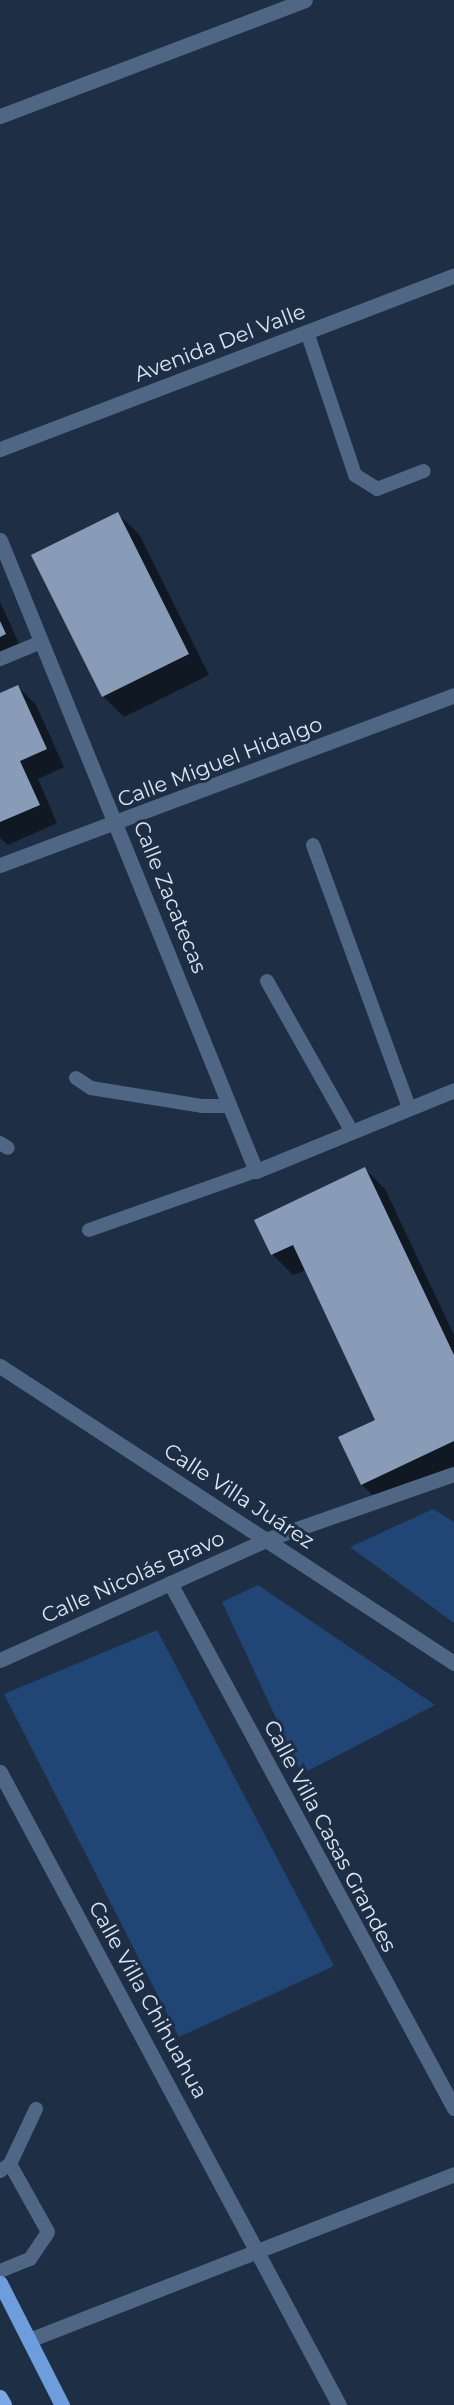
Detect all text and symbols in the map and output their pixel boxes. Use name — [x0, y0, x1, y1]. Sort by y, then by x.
street label: Avenida Del Valle — [131, 299, 309, 387]
street label: Calle Miguel Hidalgo — [114, 711, 326, 813]
street label: Calle Zacatecas — [128, 817, 212, 977]
street label: Calle Villa Juárez — [159, 1438, 319, 1554]
street label: Calle Nicolás Bravo — [38, 1525, 228, 1629]
street label: Calle Villa Casas Grandes — [258, 1716, 402, 1956]
street label: Calle Villa Chihuahua — [83, 1897, 213, 2103]

